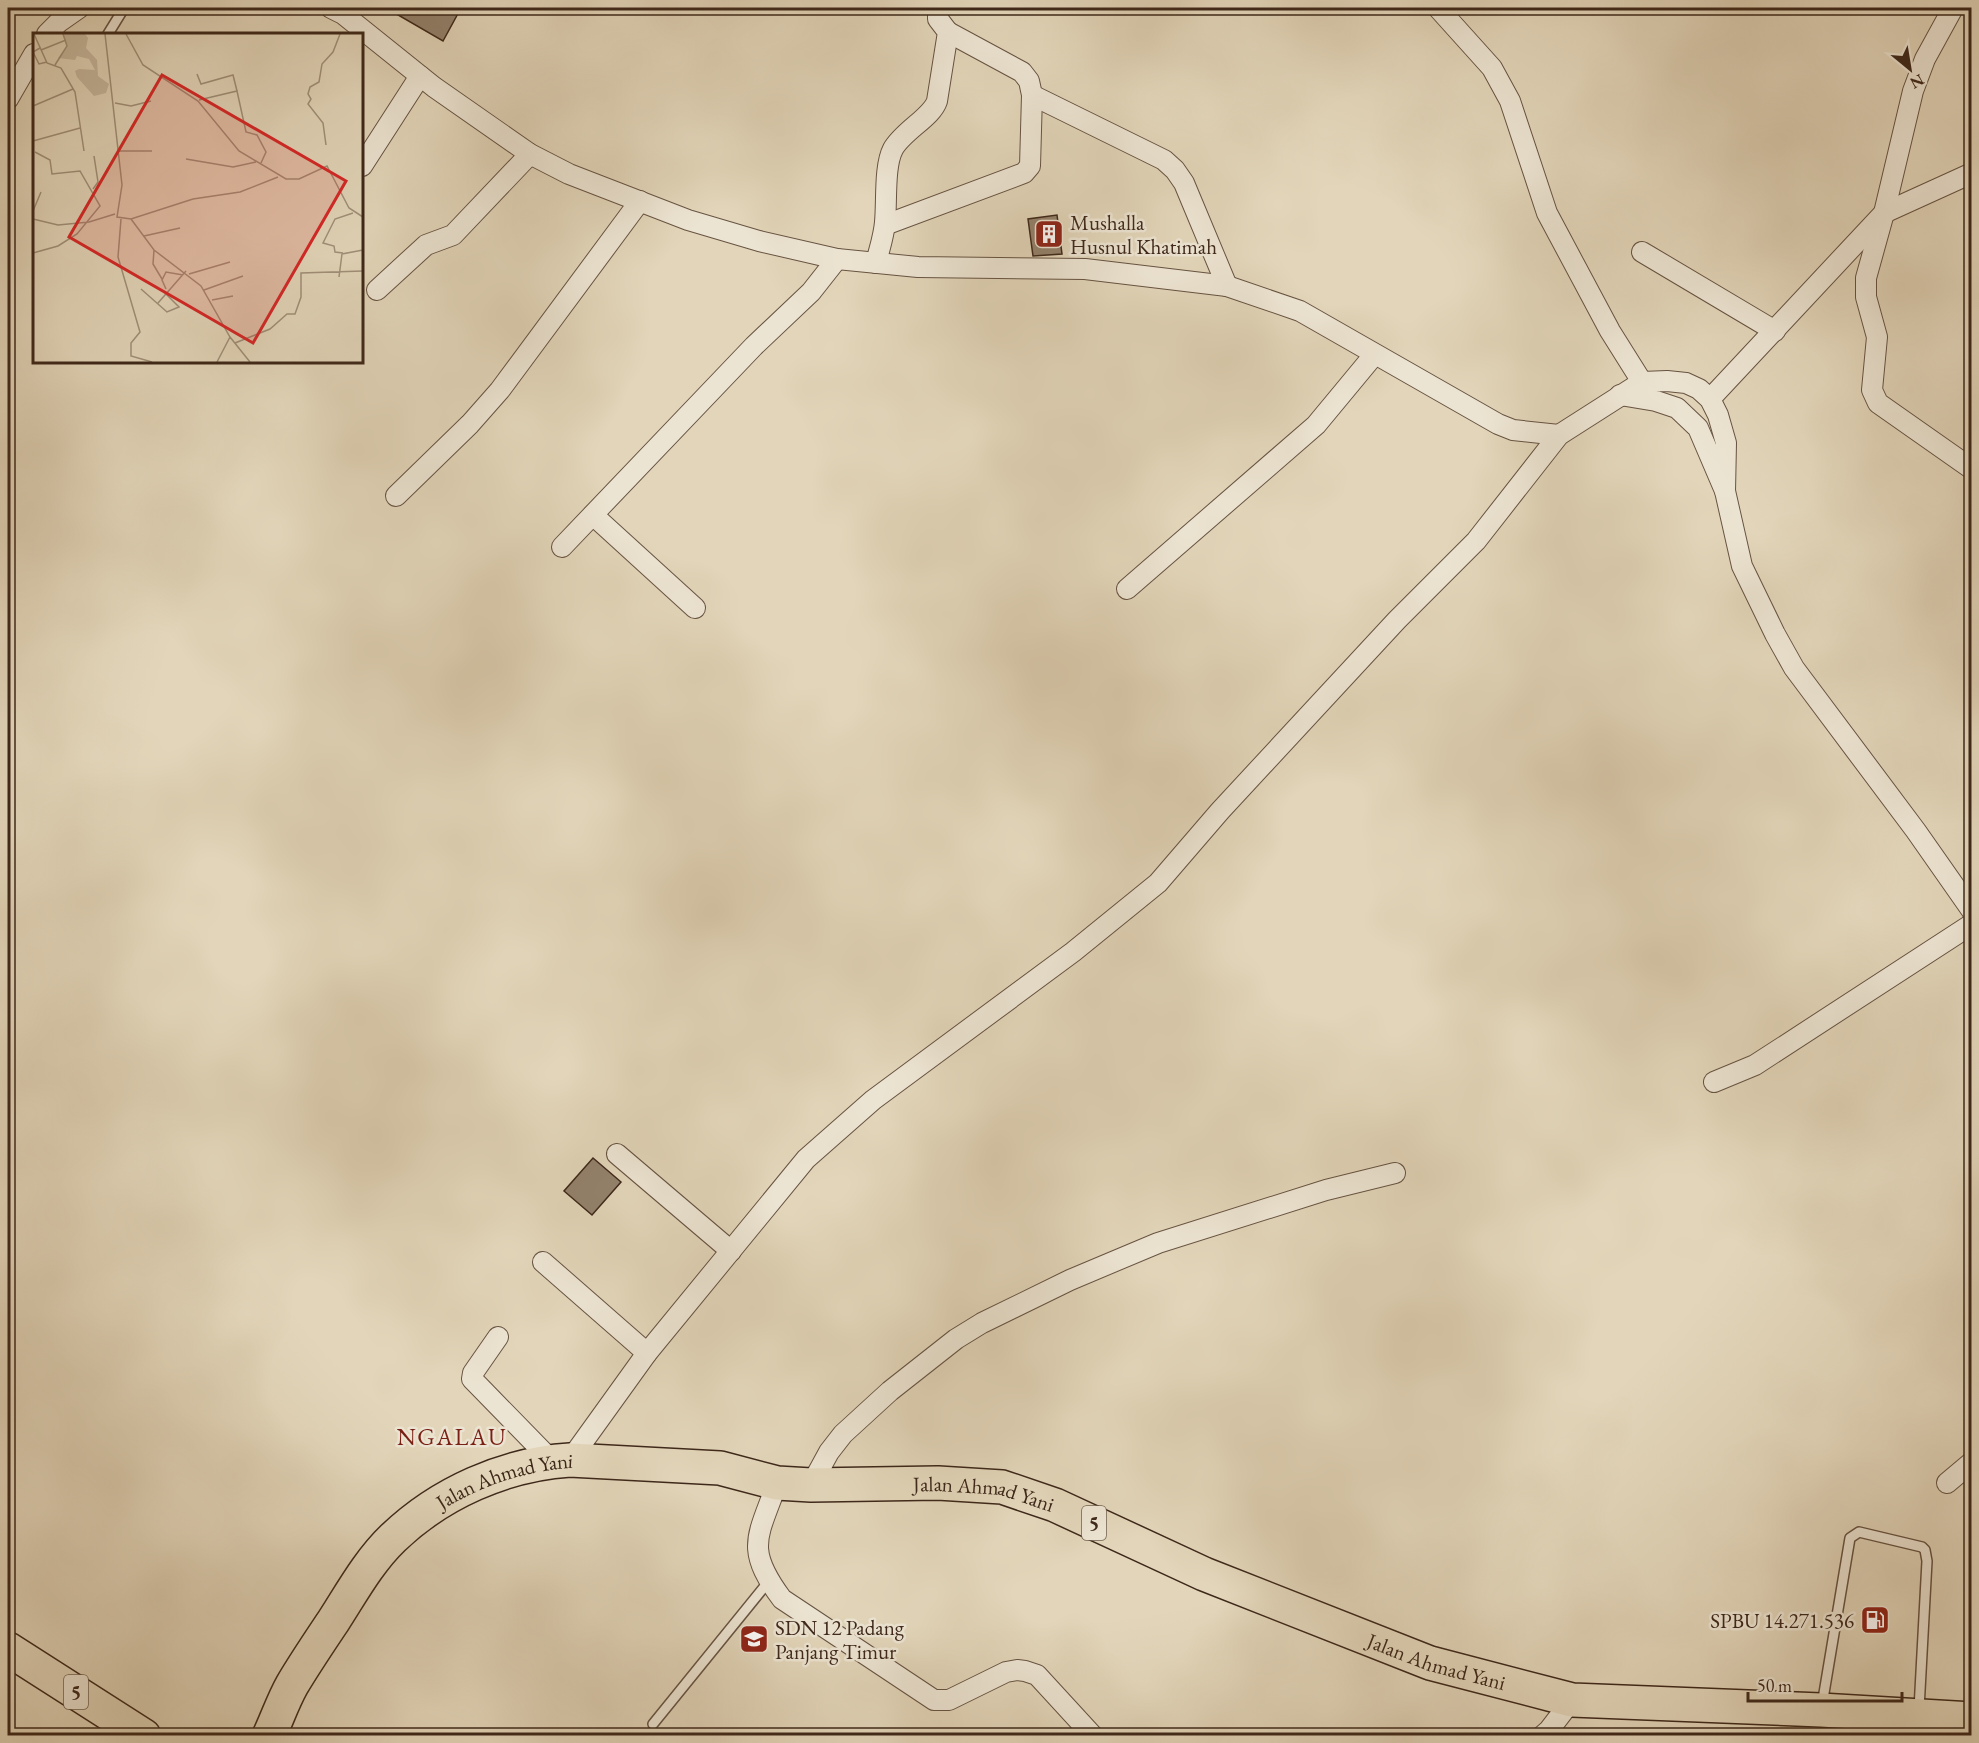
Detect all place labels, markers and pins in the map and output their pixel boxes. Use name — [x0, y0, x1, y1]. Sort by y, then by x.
place label: Mushalla Husnul Khatimah — [1070, 209, 1217, 260]
building icon: Mushalla Husnul Khatimah — [1033, 218, 1065, 250]
fuel station icon: SPBU 14.271.536 — [1859, 1604, 1891, 1636]
place label: SPBU 14.271.536 — [1710, 1607, 1854, 1634]
place label: SDN 12 Padang Panjang Timur — [775, 1614, 905, 1665]
school or university icon: SDN 12 Padang Panjang Timur — [738, 1623, 770, 1655]

